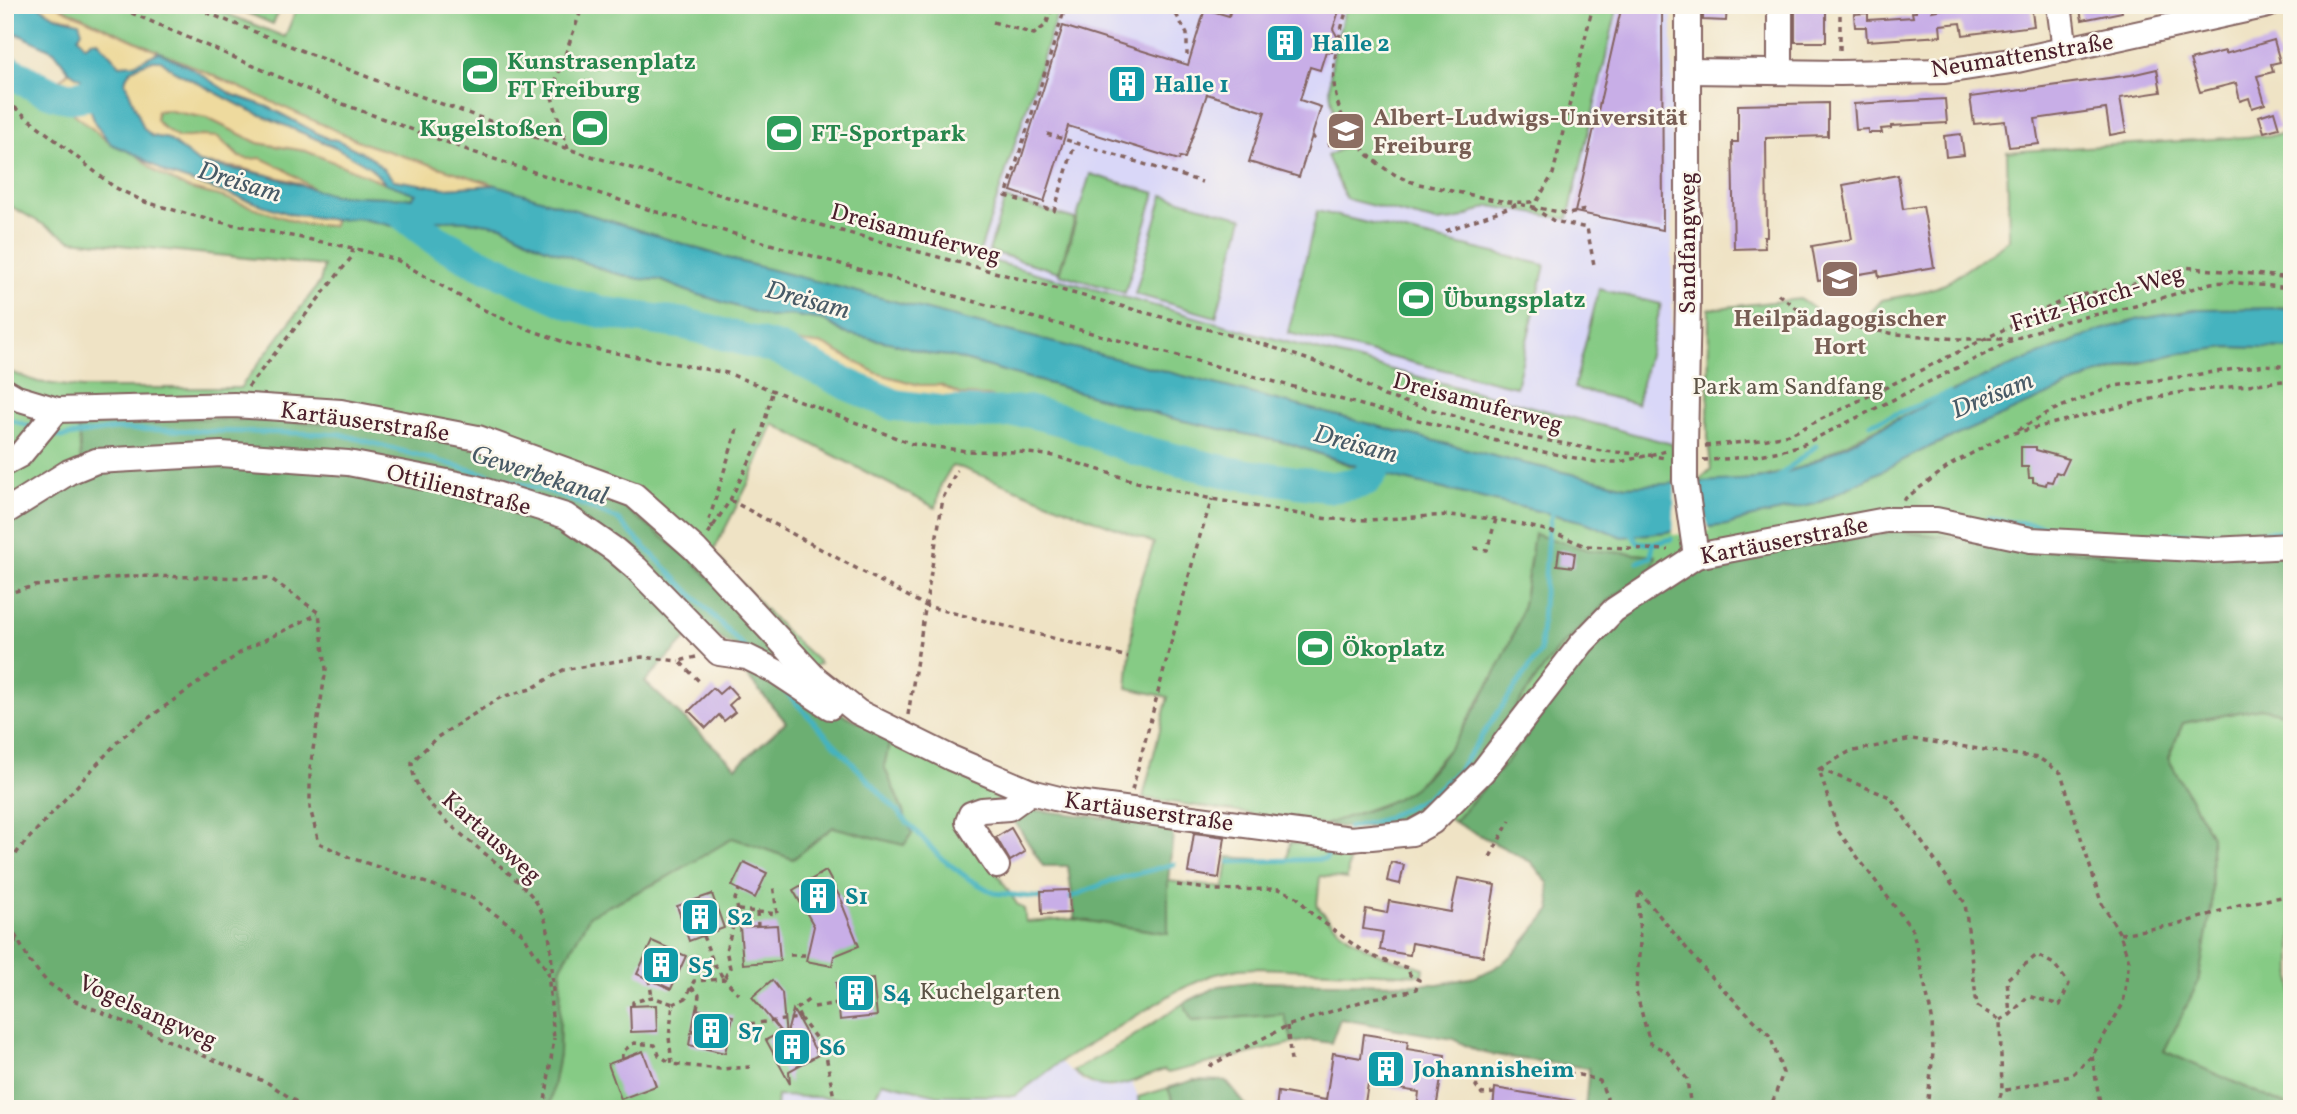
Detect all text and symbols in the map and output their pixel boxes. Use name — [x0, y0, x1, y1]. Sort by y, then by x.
building icon: Halle 2 — [1264, 22, 1306, 64]
street label: Neumattenstraße — [1929, 26, 2116, 88]
place label: Halle 2 — [1312, 28, 1390, 62]
place label: Kunstrasenplatz FT Freiburg — [507, 46, 696, 108]
sports icon: Kunstrasenplatz FT Freiburg — [459, 54, 501, 96]
building icon: Halle 1 — [1106, 63, 1148, 105]
place label: Halle 1 — [1154, 69, 1229, 103]
place label: Albert-Ludwigs-Universität Freiburg — [1373, 102, 1687, 164]
sports icon: Kugelstoßen — [569, 107, 611, 149]
school or university icon: Albert-Ludwigs-Universität Freiburg — [1325, 110, 1367, 152]
sports icon: FT-Sportpark — [763, 112, 805, 154]
place label: Kugelstoßen — [419, 113, 563, 147]
place label: FT-Sportpark — [811, 118, 966, 152]
water label: Dreisam — [193, 153, 286, 213]
street label: Sandfangweg — [1672, 172, 1706, 314]
street label: Dreisamuferweg — [827, 196, 1004, 274]
street label: Fritz-Horch-Weg — [2007, 257, 2188, 342]
school or university icon: Heilpädagogischer Hort — [1819, 258, 1861, 300]
water label: Dreisam — [761, 272, 853, 329]
sports icon: Übungsplatz — [1395, 278, 1437, 320]
place label: Übungsplatz — [1443, 284, 1586, 318]
place label: Heilpädagogischer Hort — [1733, 303, 1947, 365]
water label: Dreisam — [1946, 363, 2039, 429]
street label: Dreisamuferweg — [1389, 365, 1566, 443]
park label: Park am Sandfang — [1692, 371, 1884, 405]
street label: Kartäuserstraße — [278, 394, 451, 452]
water label: Dreisam — [1309, 416, 1401, 473]
water label: Gewerbekanal — [466, 437, 613, 515]
street label: Ottilienstraße — [383, 457, 534, 525]
street label: Kartäuserstraße — [1698, 509, 1871, 575]
sports icon: Ökoplatz — [1294, 627, 1336, 669]
place label: Ökoplatz — [1342, 633, 1445, 667]
street label: Kartausweg — [433, 784, 548, 893]
street label: Kartäuserstraße — [1062, 784, 1235, 842]
building icon: S1 — [797, 875, 839, 917]
place label: S1 — [845, 881, 868, 915]
building icon: S2 — [679, 896, 721, 938]
place label: S2 — [727, 902, 753, 936]
building icon: S5 — [640, 944, 682, 986]
place label: S5 — [688, 950, 713, 984]
street label: Vogelsangweg — [72, 967, 222, 1059]
building icon: S4 — [835, 972, 877, 1014]
park label: Kuchelgarten — [920, 976, 1060, 1010]
place label: S4 — [883, 978, 911, 1012]
building icon: S7 — [690, 1010, 732, 1052]
place label: S7 — [738, 1016, 763, 1050]
building icon: S6 — [771, 1026, 813, 1068]
place label: S6 — [819, 1032, 846, 1066]
building icon: Johannisheim — [1365, 1048, 1407, 1090]
place label: Johannisheim — [1412, 1054, 1574, 1088]

